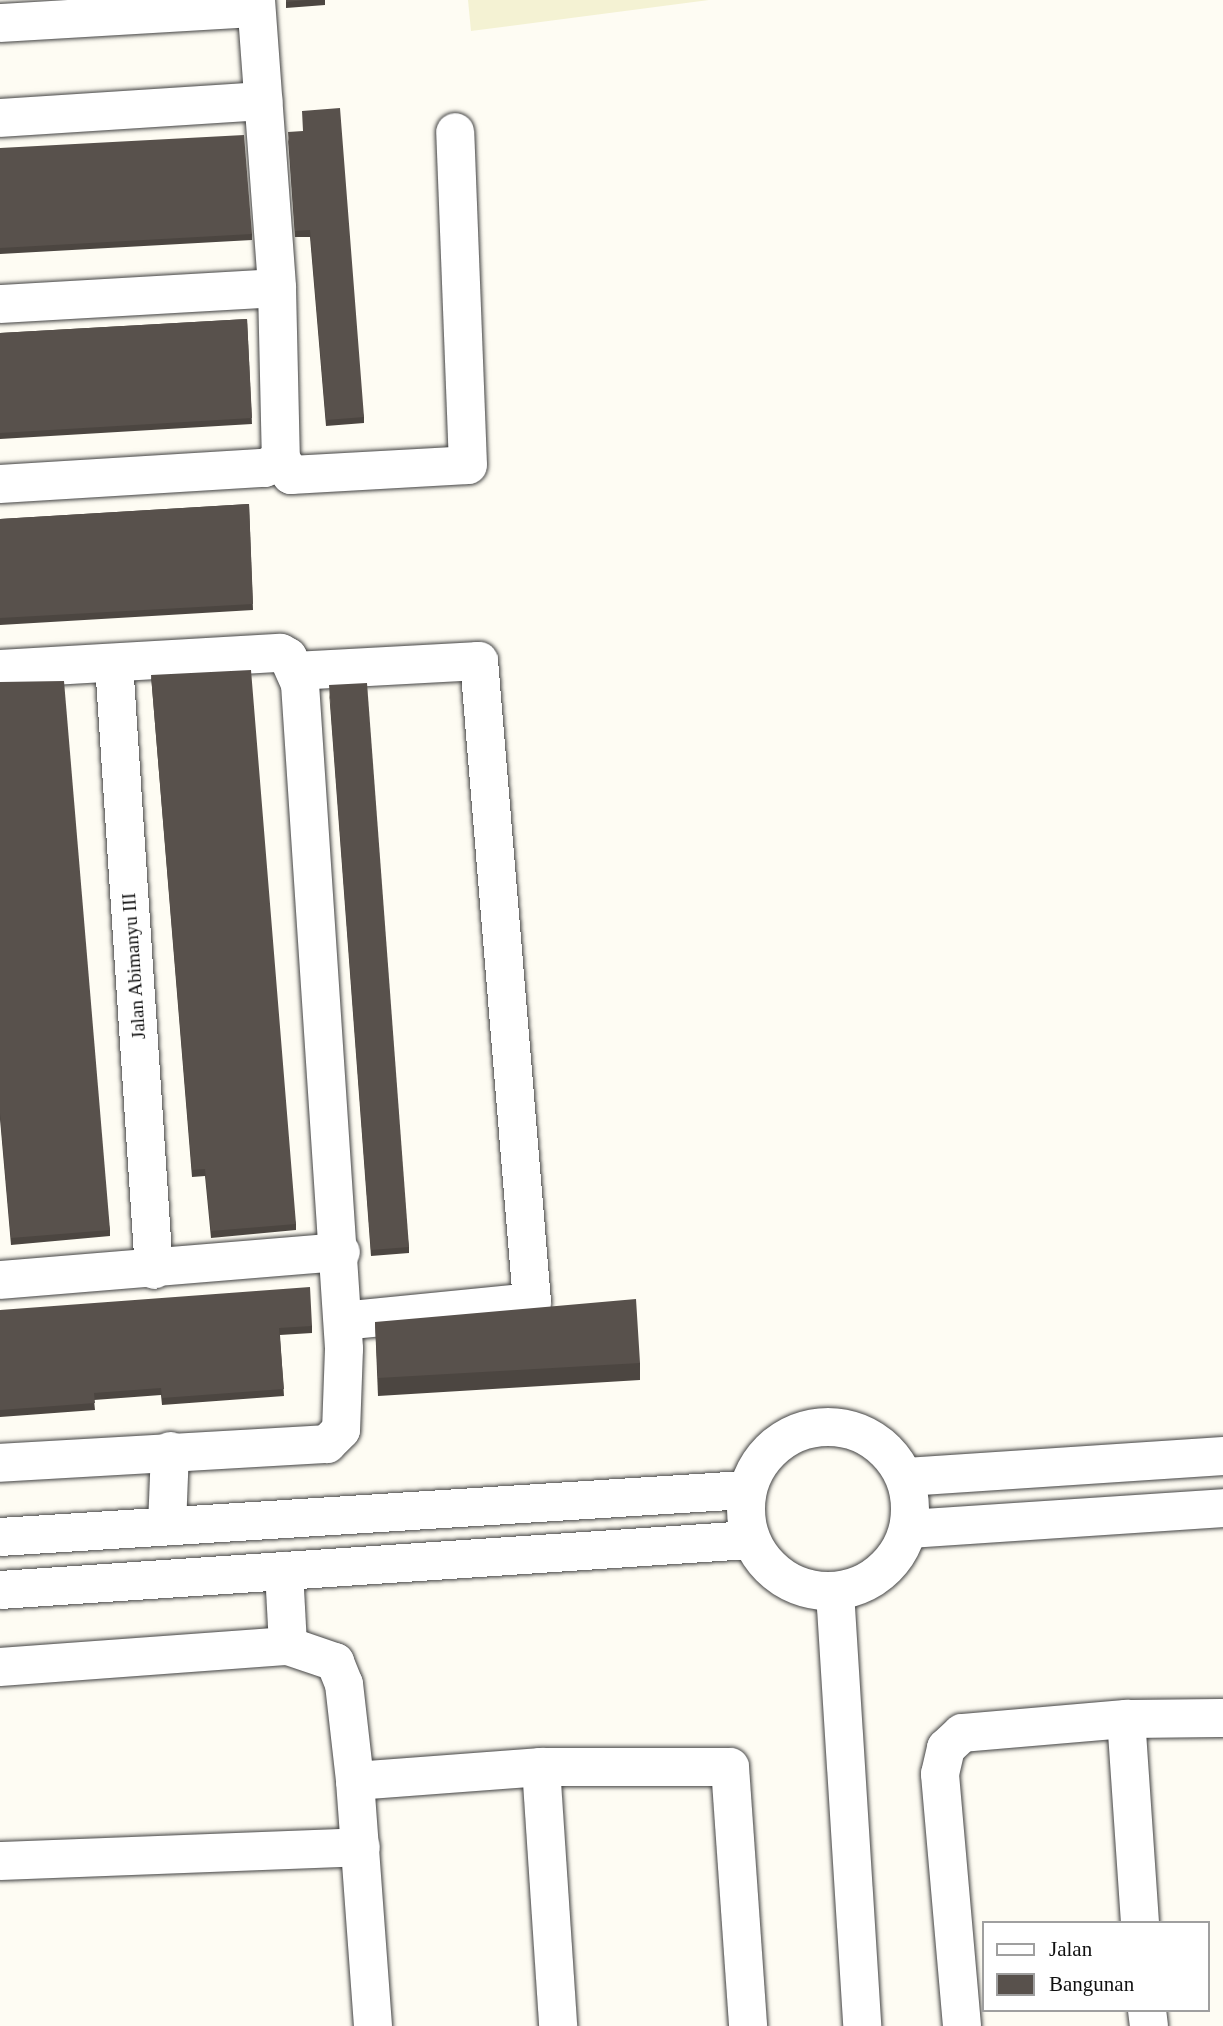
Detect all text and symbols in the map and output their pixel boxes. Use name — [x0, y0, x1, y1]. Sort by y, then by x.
street label: Jalan Abimanyu III — [117, 892, 151, 1040]
legend — [982, 1921, 1209, 2012]
text: Jalan — [1049, 1937, 1092, 1961]
text: Bangunan — [1049, 1972, 1134, 1996]

